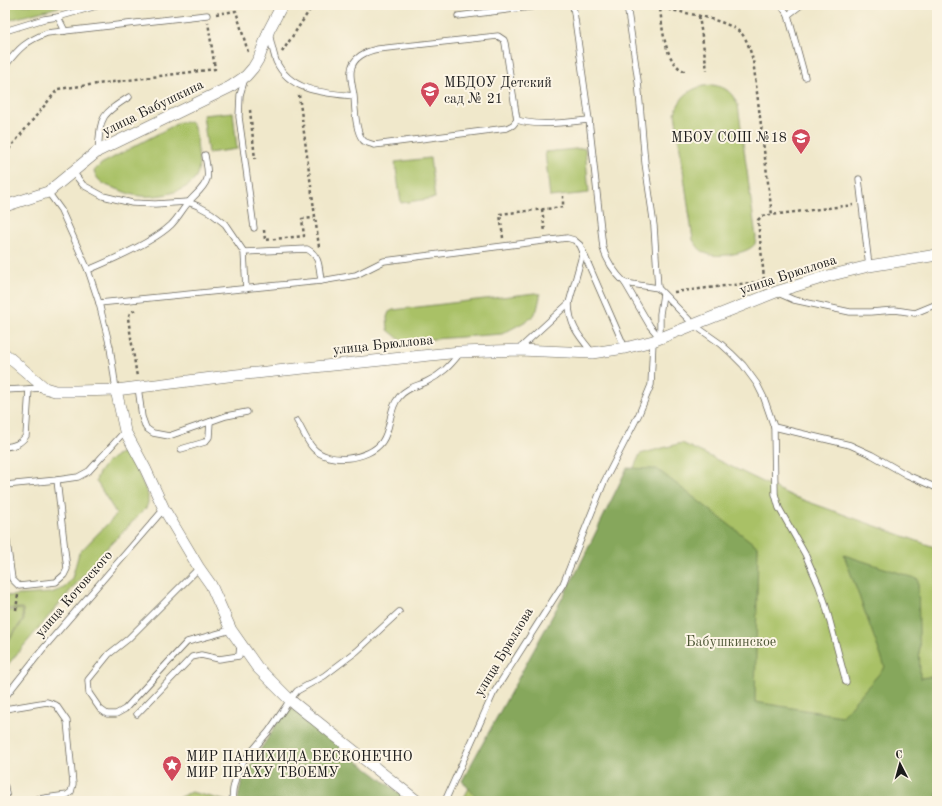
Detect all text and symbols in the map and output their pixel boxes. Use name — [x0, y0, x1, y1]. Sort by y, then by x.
place label: МБДОУ Детский сад № 21 — [444, 76, 552, 106]
street label: улица Бабушкина — [100, 77, 206, 139]
school or university icon: МБДОУ Детский сад № 21 — [419, 80, 441, 108]
school or university icon: МБОУ СОШ №18 — [790, 127, 812, 155]
place label: МБОУ СОШ №18 — [671, 131, 787, 145]
street label: улица Брюллова — [738, 253, 838, 297]
street label: улица Брюллова — [332, 333, 434, 357]
street label: улица Котовского — [33, 548, 115, 640]
street label: улица Брюллова — [472, 605, 536, 699]
park label: Бабушкинское — [686, 635, 776, 649]
north arrow — [880, 744, 920, 784]
place label: МИР ПАНИХИДА БЕСКОНЕЧНО МИР ПРАХУ ТВОЕМУ — [186, 750, 413, 780]
text: С — [895, 750, 903, 761]
place icon: МИР ПАНИХИДА БЕСКОНЕЧНО МИР ПРАХУ ТВОЕМУ — [161, 754, 183, 782]

